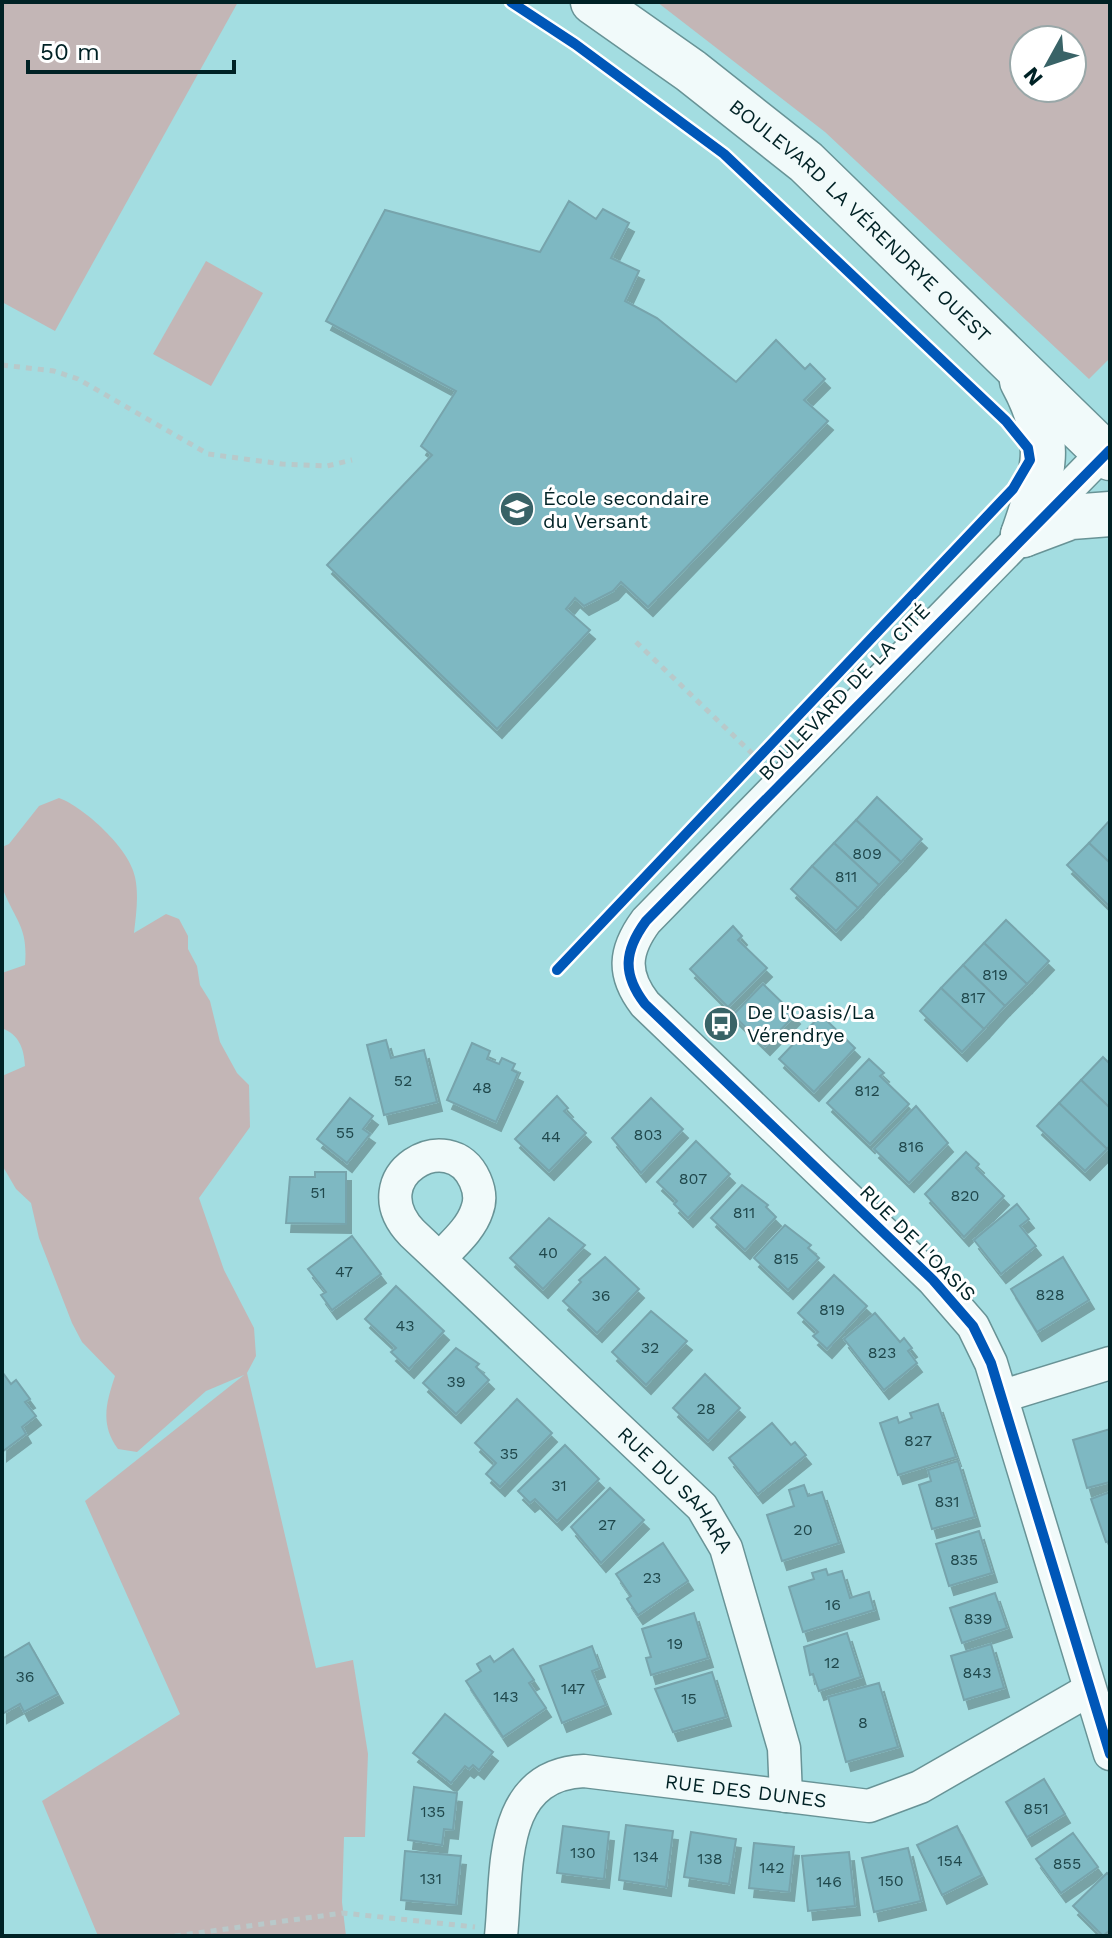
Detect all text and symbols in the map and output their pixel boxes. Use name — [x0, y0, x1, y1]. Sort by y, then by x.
scale bar — [28, 24, 234, 74]
north arrow — [1008, 24, 1088, 104]
text: 50 m — [40, 38, 100, 66]
text: N — [1018, 62, 1048, 91]
street label: BOULEVARD LA VÉRENDRYE OUEST — [725, 94, 996, 347]
place label: École secondaire du Versant — [543, 486, 709, 533]
school or university icon: École secondaire du Versant — [498, 490, 536, 528]
street label: BOULEVARD DE LA CITÉ — [753, 599, 935, 785]
house number: 809 — [852, 844, 882, 863]
house number: 811 — [835, 867, 857, 886]
house number: 819 — [982, 965, 1008, 984]
house number: 817 — [960, 988, 986, 1007]
place label: De l'Oasis/La Vérendrye — [747, 1000, 875, 1047]
bus stop icon: De l'Oasis/La Vérendrye — [702, 1005, 740, 1043]
house number: 52 — [394, 1071, 412, 1090]
house number: 48 — [472, 1078, 492, 1097]
house number: 812 — [854, 1081, 880, 1100]
house number: 55 — [336, 1123, 354, 1142]
house number: 803 — [634, 1125, 662, 1144]
house number: 44 — [541, 1127, 561, 1146]
house number: 816 — [898, 1137, 924, 1156]
house number: 807 — [679, 1169, 707, 1188]
street label: RUE DE L'OASIS — [855, 1180, 981, 1306]
house number: 51 — [310, 1183, 326, 1202]
house number: 820 — [950, 1186, 980, 1205]
house number: 811 — [733, 1203, 755, 1222]
house number: 40 — [538, 1243, 558, 1262]
house number: 815 — [773, 1249, 799, 1268]
house number: 47 — [335, 1262, 353, 1281]
house number: 828 — [1035, 1285, 1065, 1304]
house number: 36 — [591, 1286, 611, 1305]
house number: 819 — [819, 1300, 845, 1319]
house number: 43 — [395, 1316, 415, 1335]
house number: 32 — [641, 1338, 659, 1357]
house number: 823 — [868, 1343, 896, 1362]
house number: 39 — [446, 1372, 466, 1391]
house number: 28 — [696, 1399, 716, 1418]
street label: RUE DU SAHARA — [613, 1422, 738, 1557]
house number: 827 — [904, 1431, 932, 1450]
house number: 35 — [500, 1444, 518, 1463]
house number: 31 — [551, 1476, 567, 1495]
house number: 831 — [934, 1492, 960, 1511]
house number: 27 — [598, 1515, 616, 1534]
house number: 20 — [793, 1520, 813, 1539]
house number: 835 — [950, 1550, 978, 1569]
house number: 23 — [643, 1568, 661, 1587]
house number: 16 — [825, 1595, 841, 1614]
house number: 839 — [964, 1609, 992, 1628]
house number: 19 — [667, 1634, 683, 1653]
house number: 12 — [824, 1653, 840, 1672]
house number: 843 — [963, 1663, 991, 1682]
house number: 36 — [15, 1667, 35, 1686]
house number: 147 — [561, 1679, 585, 1698]
house number: 143 — [493, 1687, 519, 1706]
house number: 15 — [681, 1689, 697, 1708]
house number: 8 — [858, 1713, 868, 1732]
street label: RUE DES DUNES — [664, 1769, 828, 1813]
house number: 851 — [1023, 1799, 1049, 1818]
house number: 135 — [421, 1802, 445, 1821]
house number: 130 — [570, 1843, 596, 1862]
house number: 134 — [633, 1847, 659, 1866]
house number: 138 — [697, 1849, 723, 1868]
house number: 154 — [937, 1851, 963, 1870]
house number: 855 — [1053, 1854, 1081, 1873]
house number: 142 — [759, 1858, 785, 1877]
house number: 131 — [420, 1869, 442, 1888]
house number: 150 — [878, 1871, 904, 1890]
house number: 146 — [816, 1872, 842, 1891]

